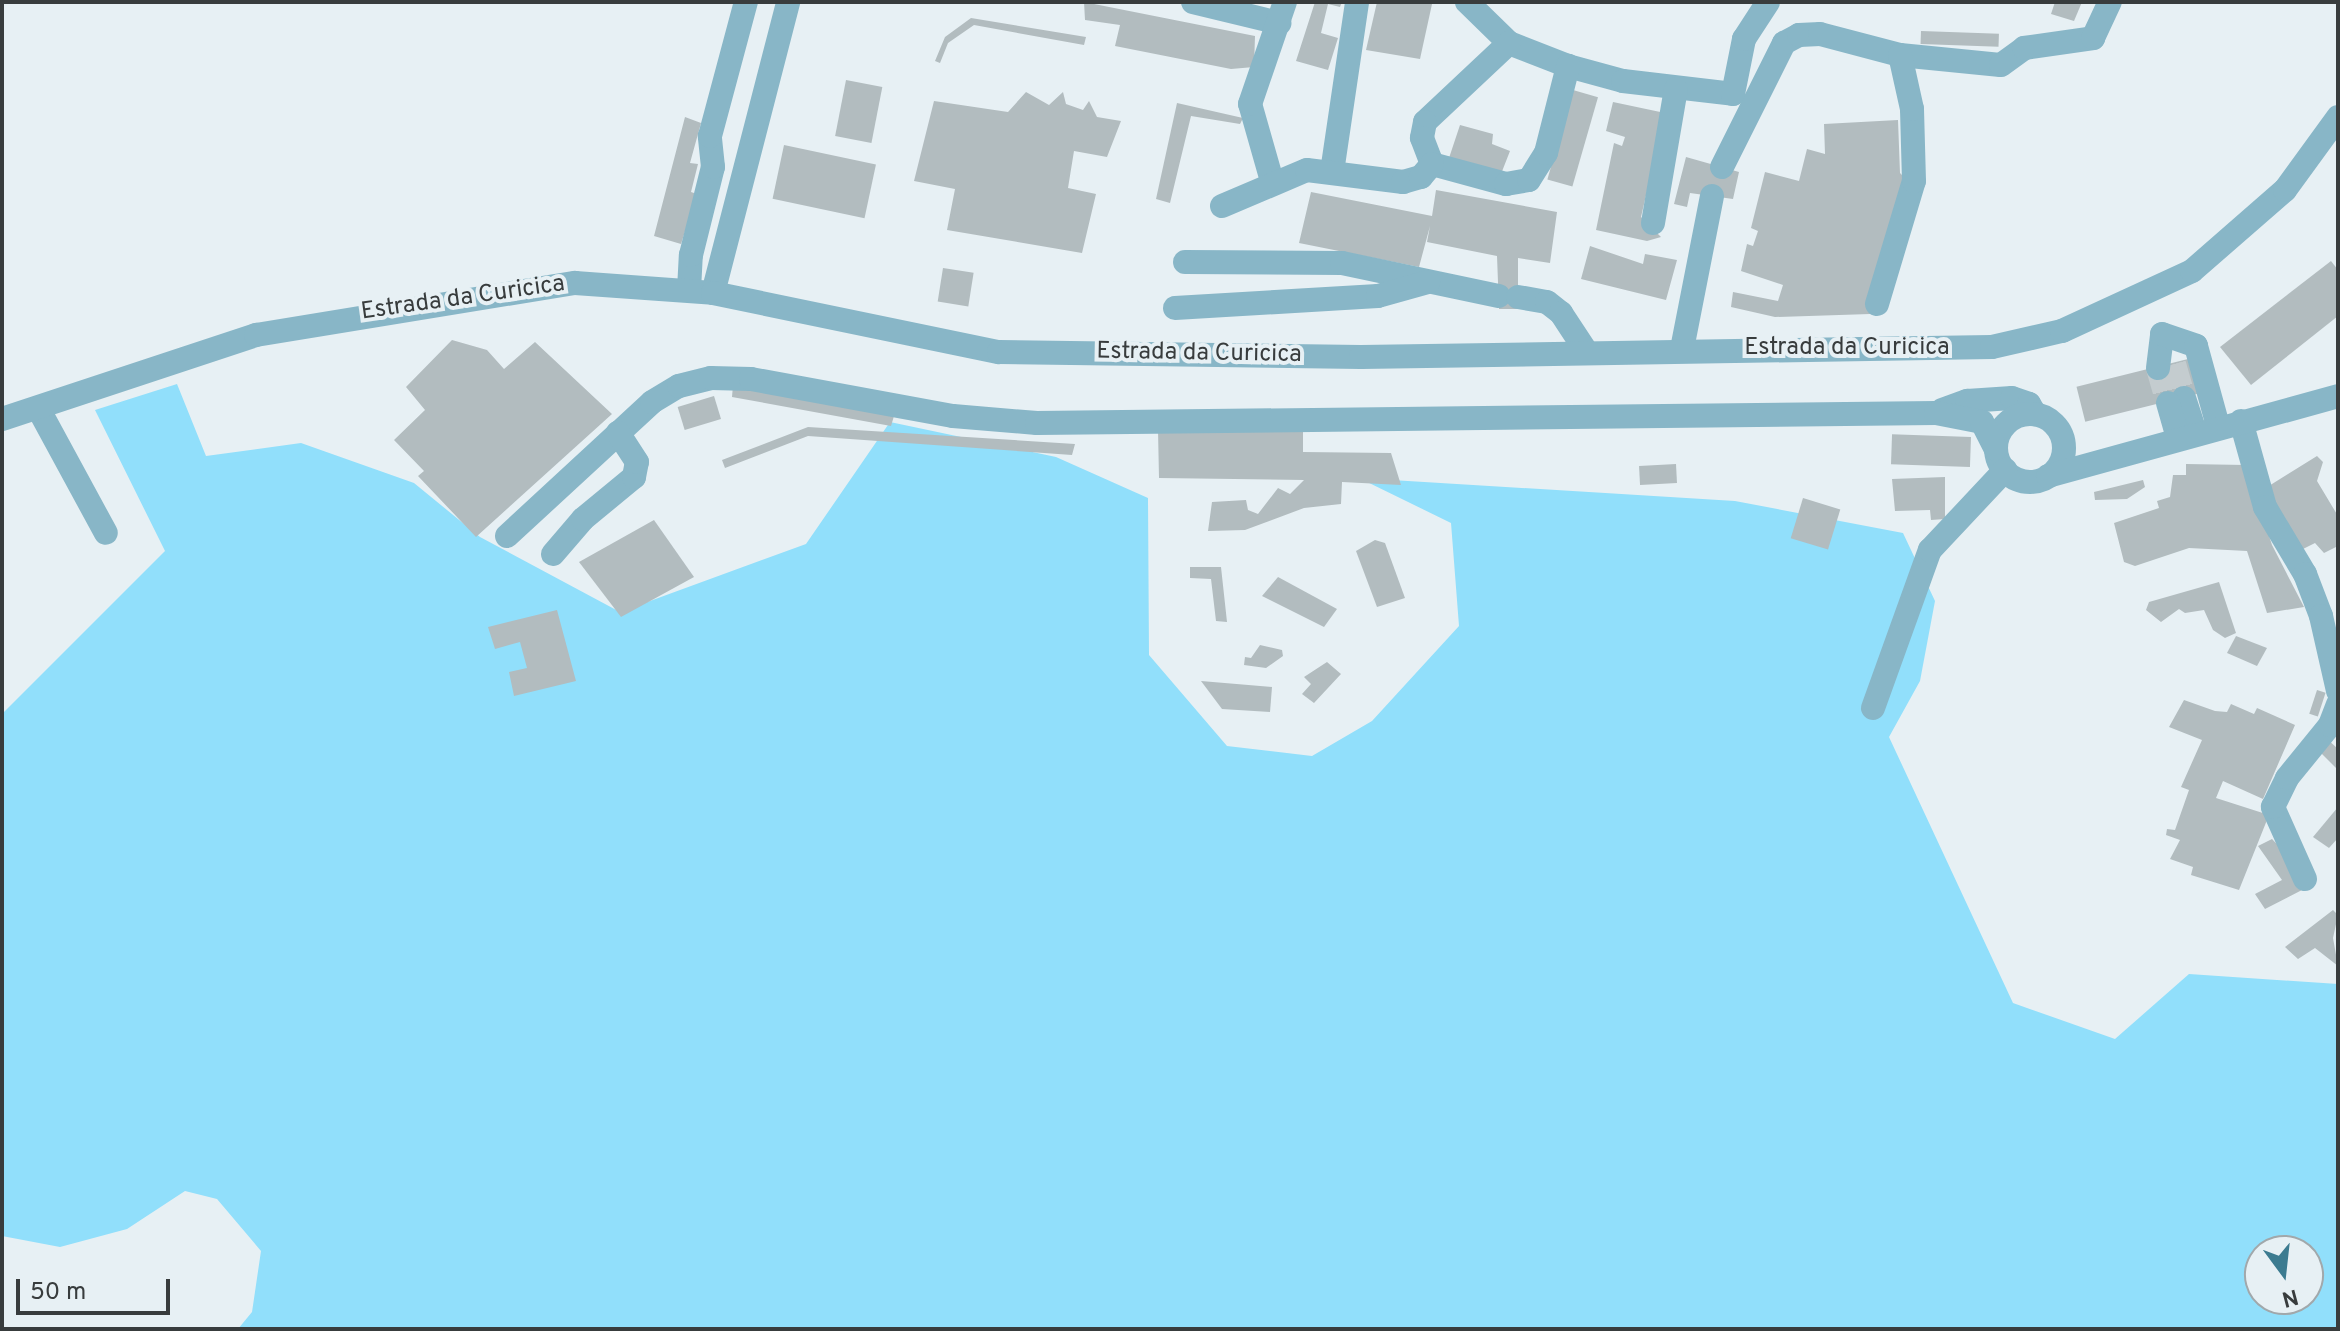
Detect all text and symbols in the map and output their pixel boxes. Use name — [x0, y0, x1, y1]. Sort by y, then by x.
street label: Estrada da Curicica — [359, 270, 567, 328]
street label: Estrada da Curicica — [1744, 335, 1950, 363]
street label: Estrada da Curicica — [1096, 338, 1302, 370]
north arrow — [2244, 1235, 2324, 1315]
scale bar — [20, 1263, 174, 1313]
text: 50 m — [30, 1278, 86, 1308]
text: N — [2279, 1282, 2301, 1312]

